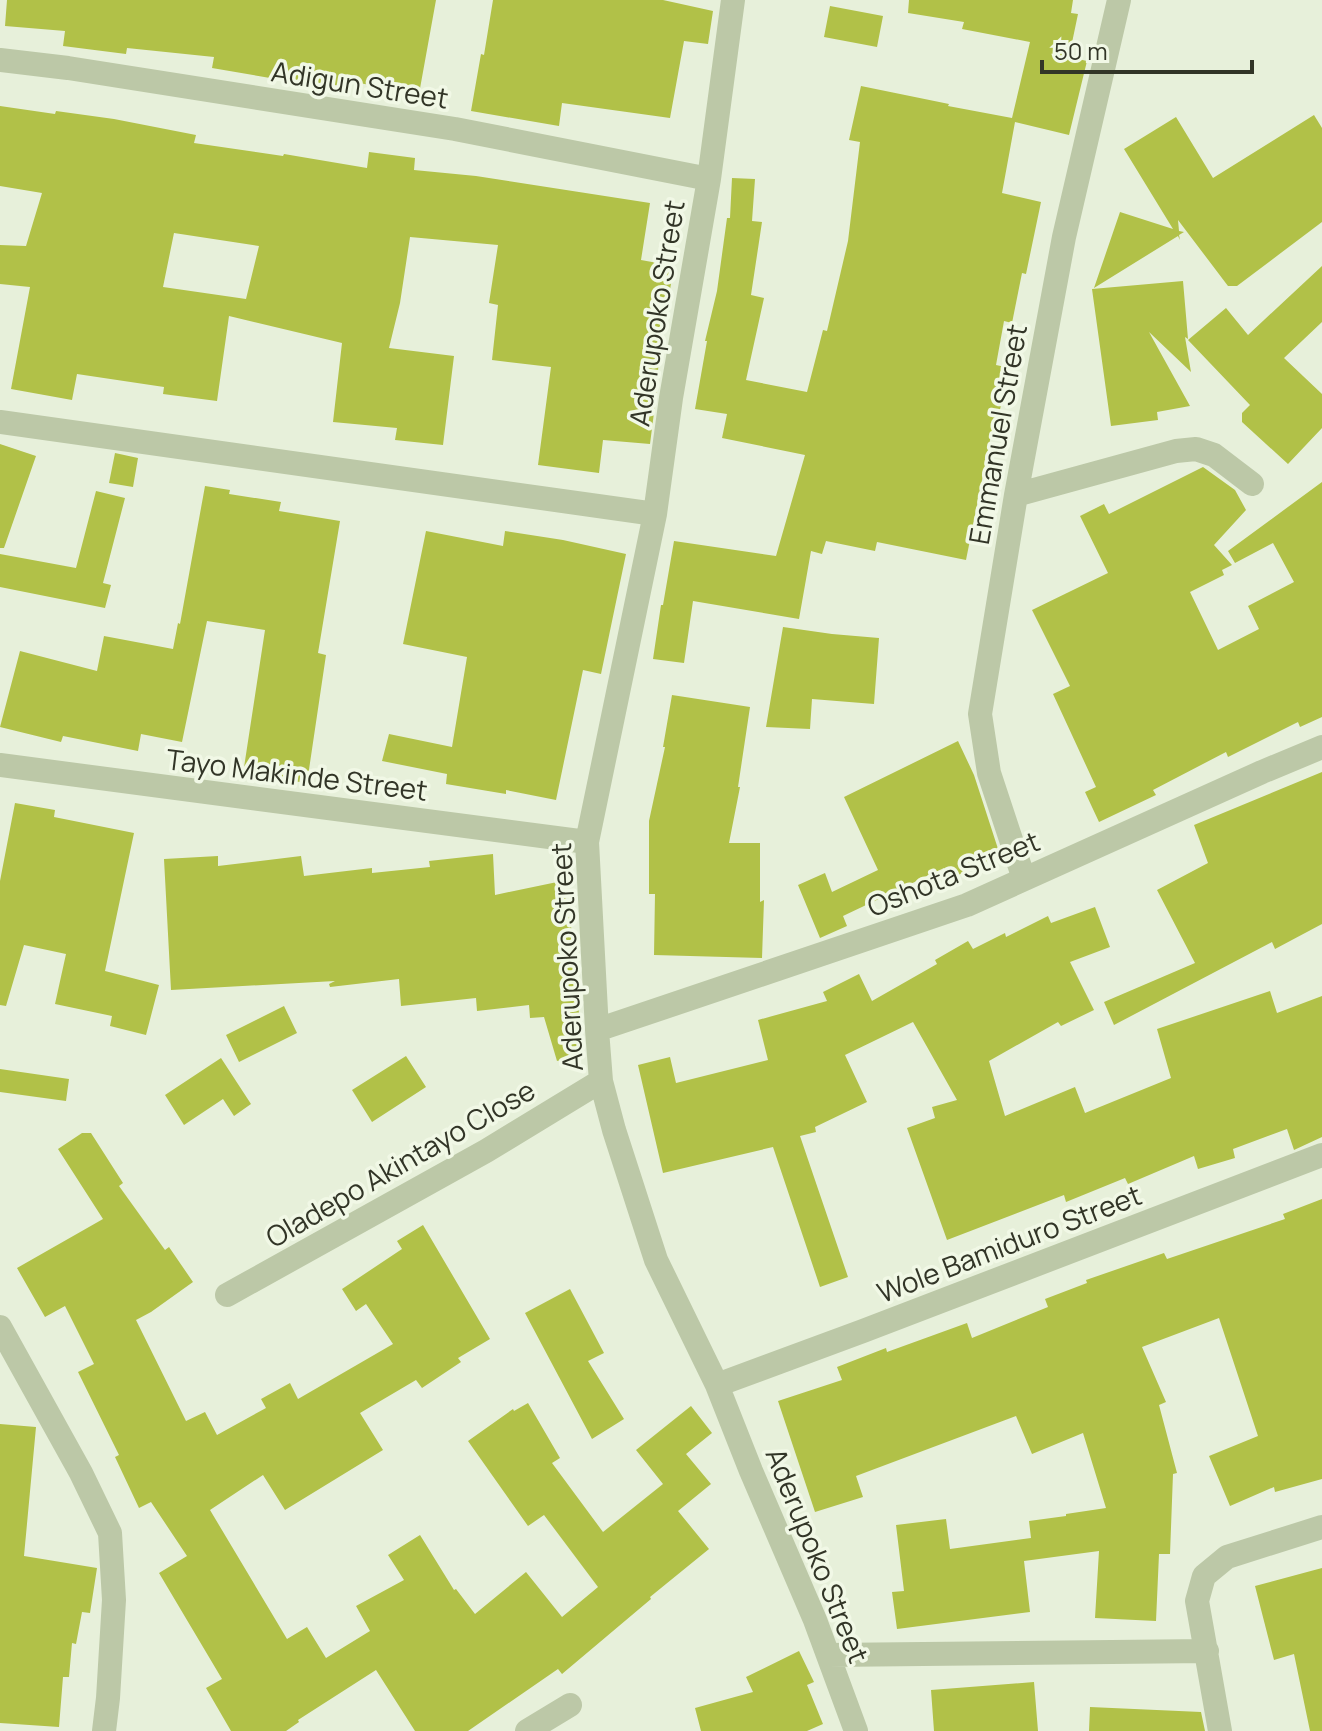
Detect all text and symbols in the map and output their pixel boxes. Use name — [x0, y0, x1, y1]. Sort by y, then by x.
scale bar — [1042, 24, 1252, 74]
text: 50 m — [1054, 34, 1108, 67]
street label: Adigun Street — [269, 51, 451, 117]
street label: Aderupoko Street — [619, 197, 693, 429]
street label: Emmanuel Street — [959, 321, 1035, 547]
street label: Tayo Makinde Street — [164, 739, 430, 809]
street label: Oshota Street — [861, 821, 1045, 925]
street label: Aderupoko Street — [541, 842, 591, 1072]
street label: Oladepo Akintayo Close — [259, 1070, 541, 1256]
street label: Wole Bamiduro Street — [871, 1175, 1147, 1311]
street label: Aderupoko Street — [758, 1442, 878, 1668]

